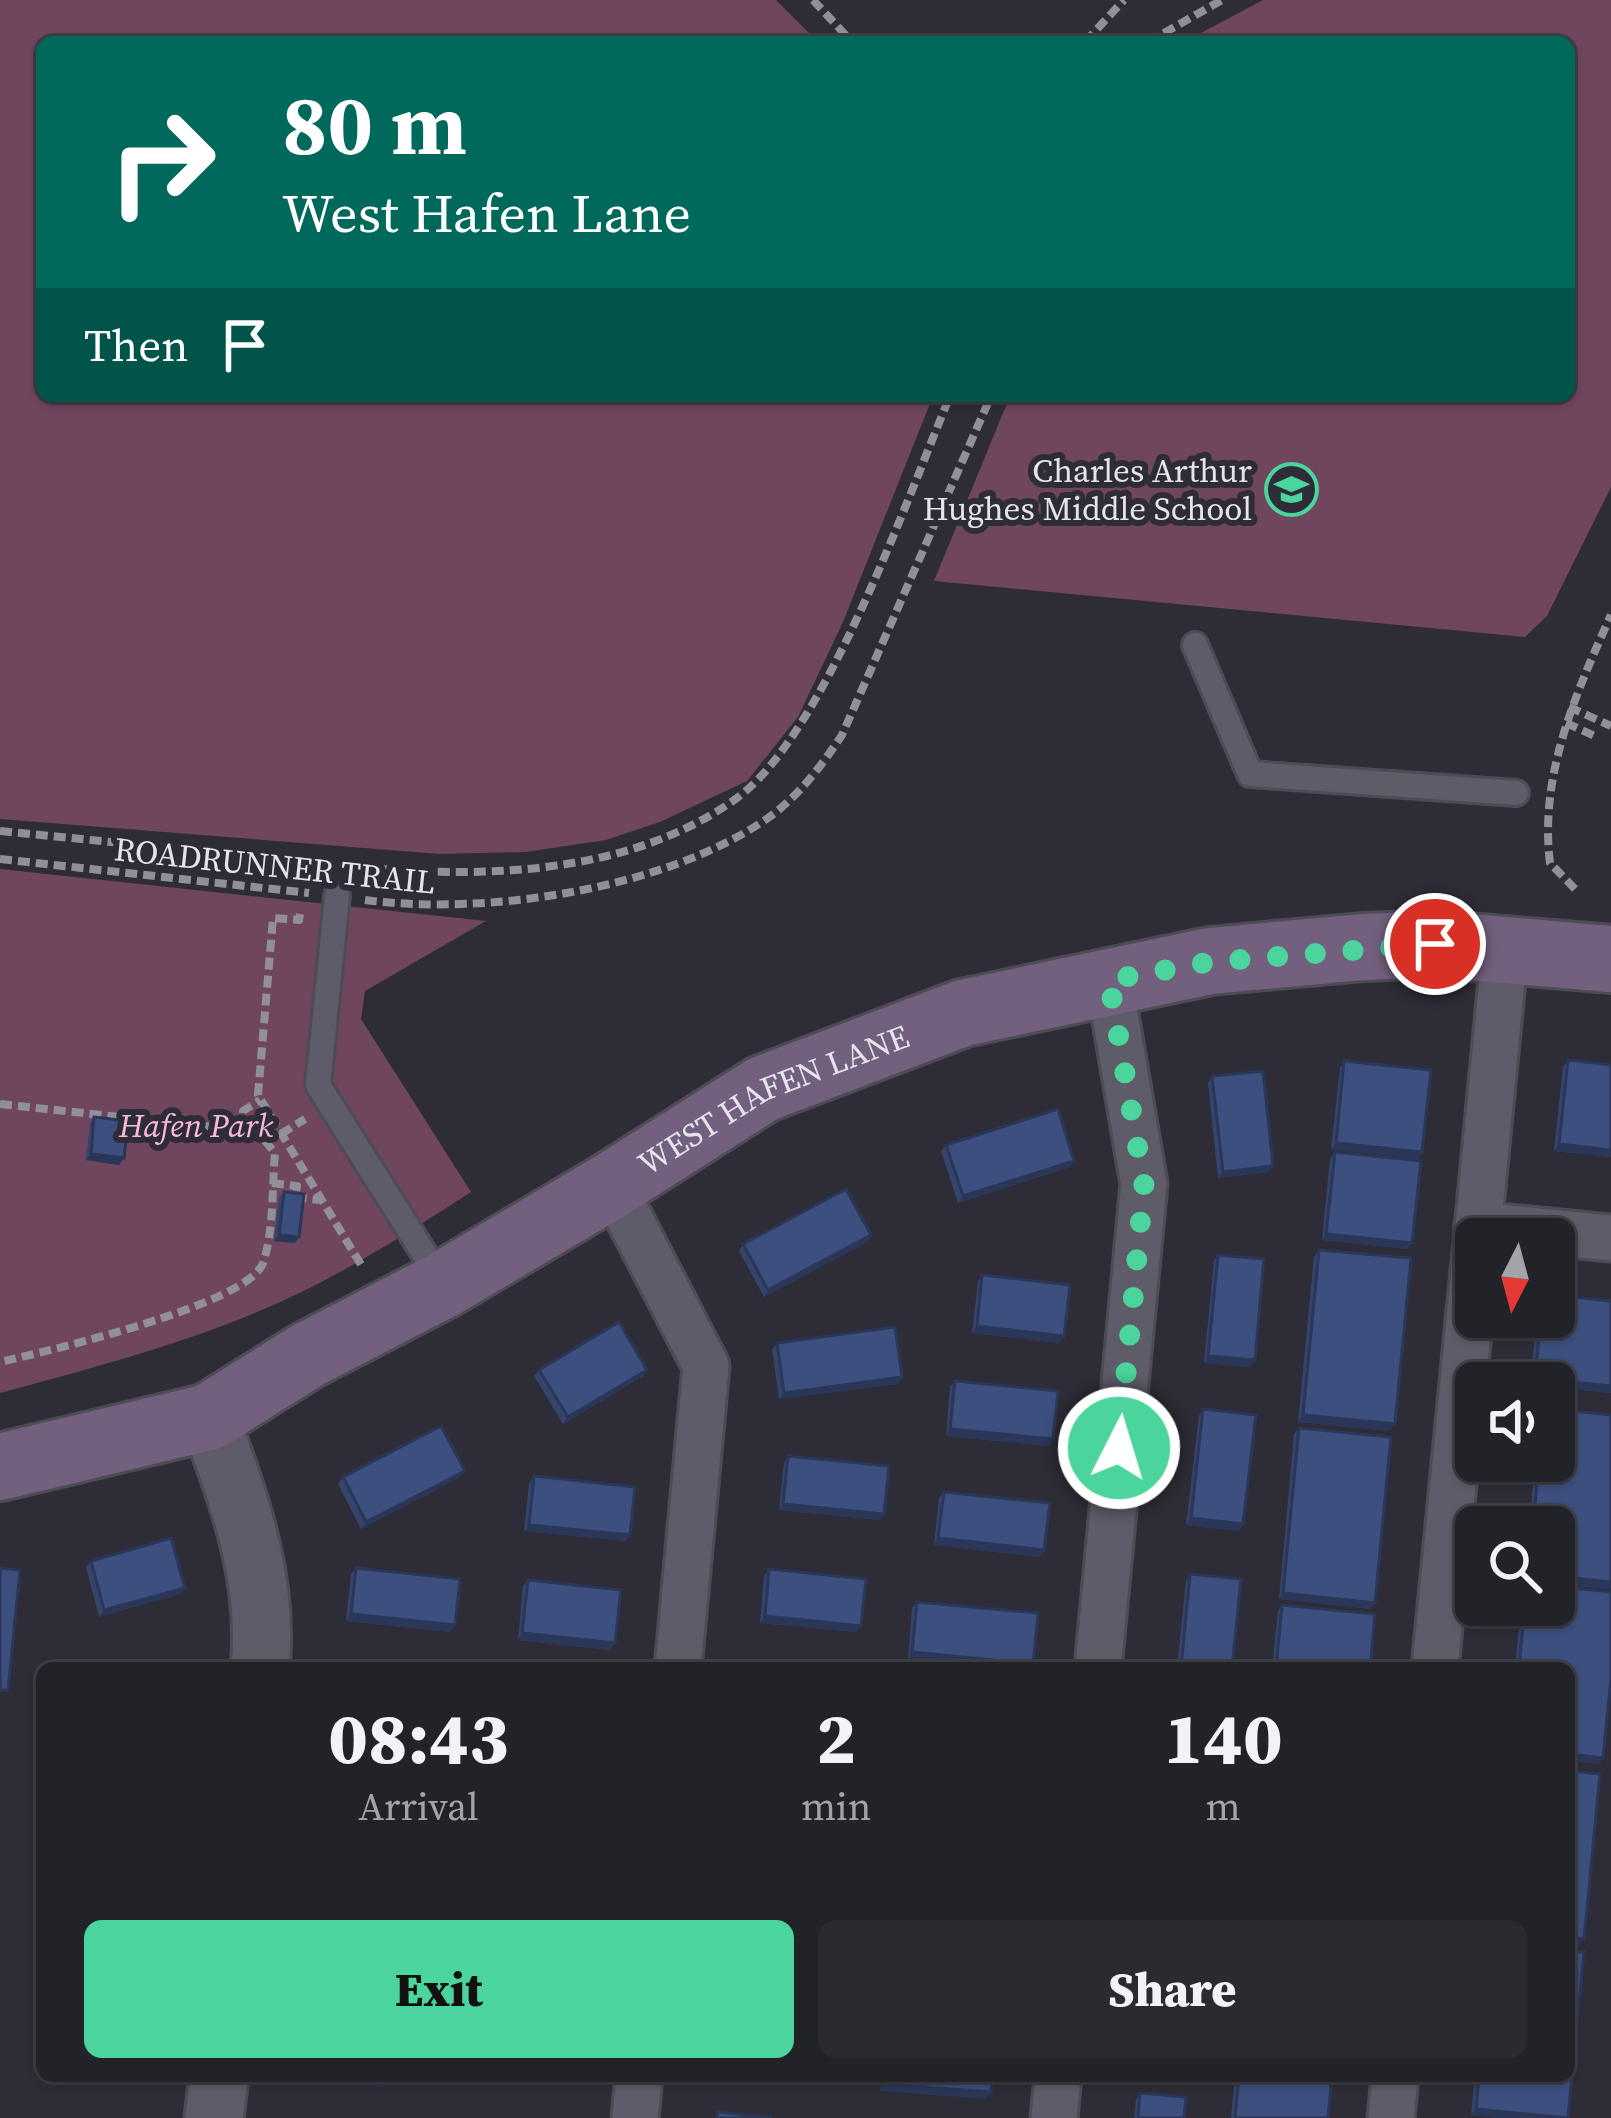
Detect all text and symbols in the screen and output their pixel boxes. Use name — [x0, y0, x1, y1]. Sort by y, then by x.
text: 80 m — [282, 67, 467, 182]
icon: right — [84, 84, 240, 240]
text: West Hafen Lane — [282, 176, 691, 250]
icon: arrive — [212, 312, 278, 378]
text: Then — [84, 314, 188, 376]
place label: Charles Arthur Hughes Middle School — [923, 448, 1252, 531]
school or university icon: Charles Arthur Hughes Middle School — [1263, 461, 1319, 517]
street label: ROADRUNNER TRAIL — [112, 826, 438, 905]
pin — [1384, 893, 1486, 995]
icon: arrive — [1402, 911, 1468, 977]
street label: WEST HAFEN LANE — [629, 1014, 915, 1186]
park label: Hafen Park — [118, 1103, 274, 1148]
north arrow — [1455, 1218, 1575, 1338]
map controls — [1455, 1218, 1575, 1626]
button: sound — [1455, 1362, 1575, 1482]
position arrow — [1056, 1385, 1182, 1511]
button: search — [1455, 1506, 1575, 1626]
text: 08:43 — [328, 1688, 509, 1787]
text: 2 — [816, 1688, 856, 1787]
text: 140 — [1164, 1688, 1283, 1787]
text: Arrival — [358, 1780, 479, 1833]
text: min — [801, 1780, 871, 1833]
text: m — [1206, 1780, 1241, 1833]
button: Exit — [84, 1920, 794, 2058]
button: Share — [818, 1920, 1527, 2058]

